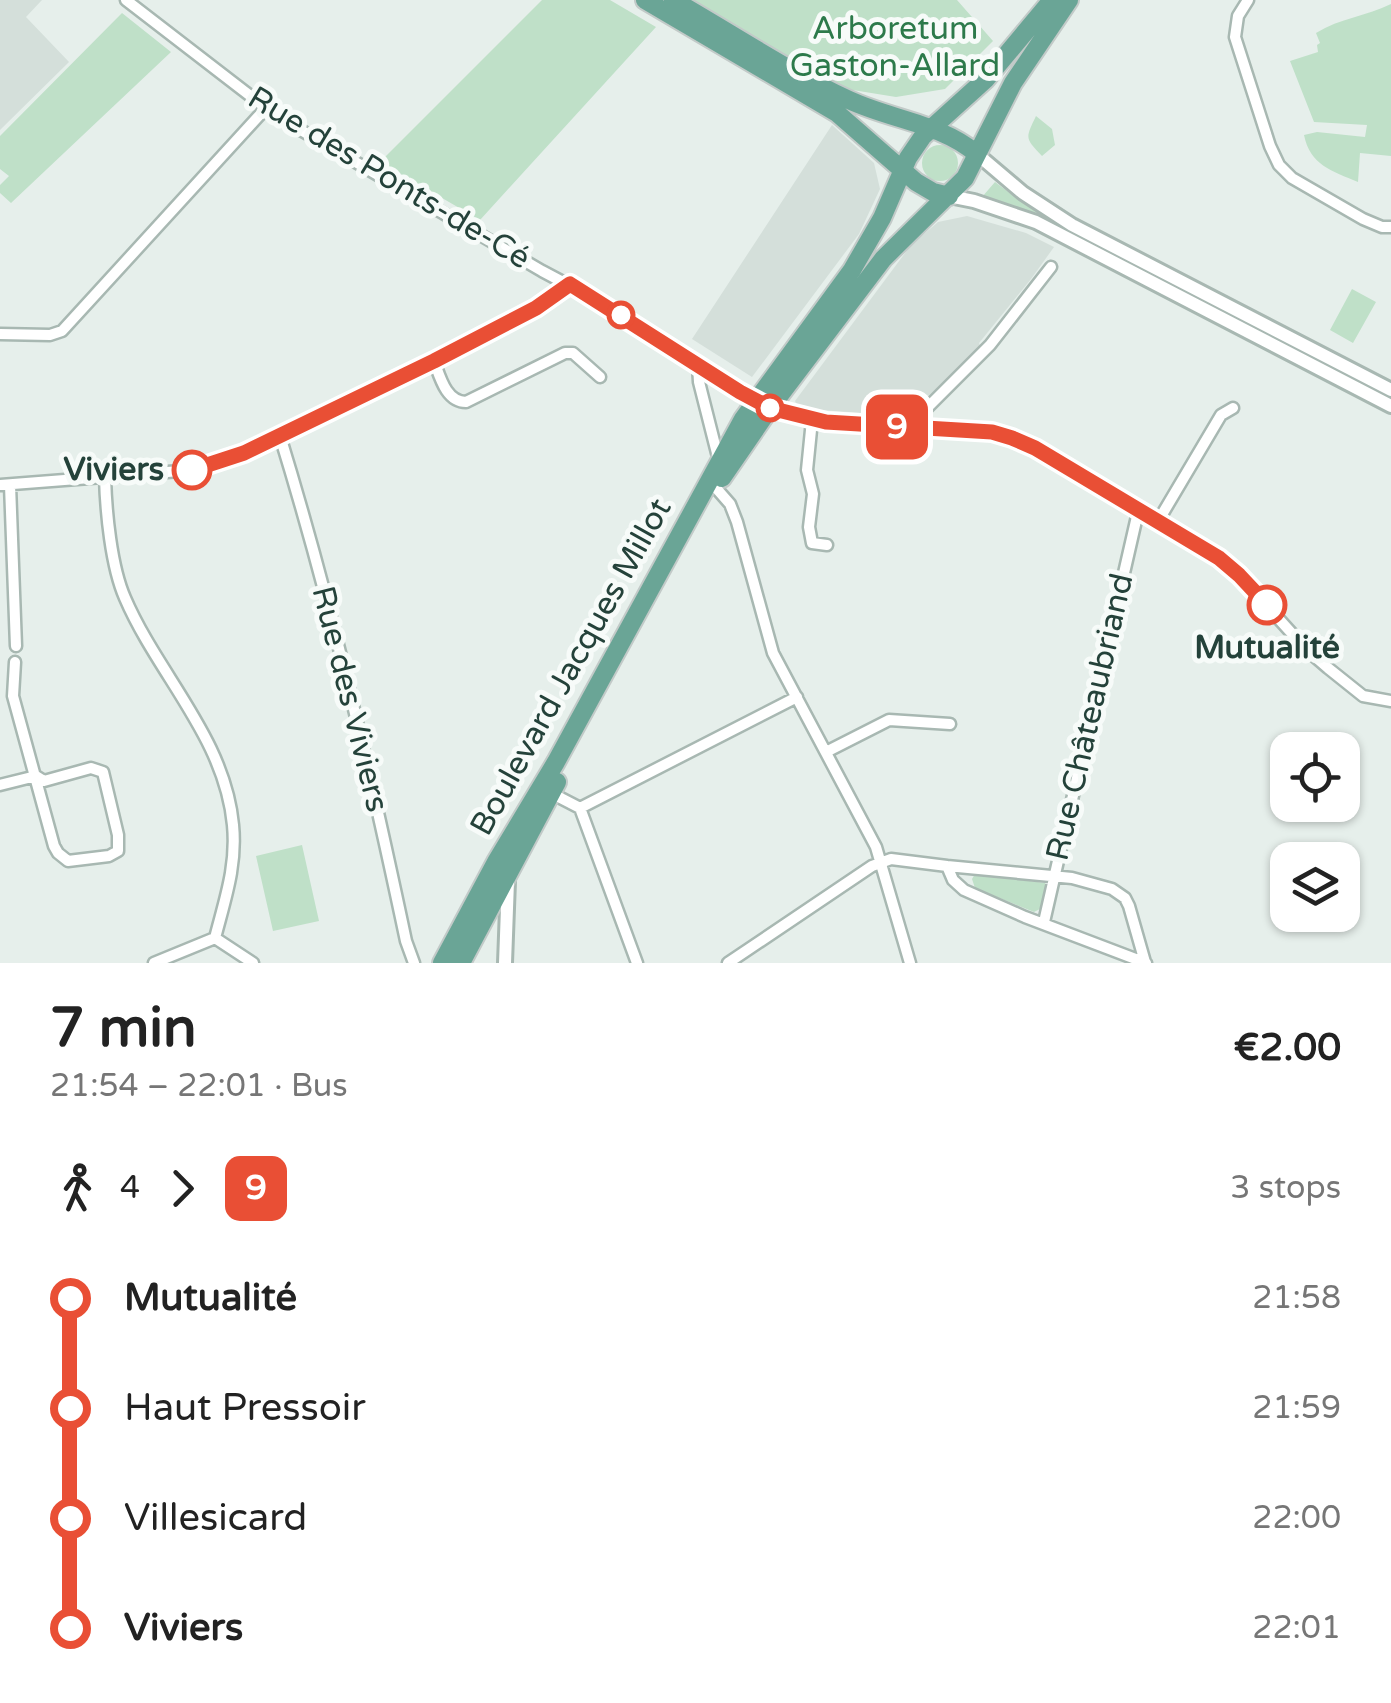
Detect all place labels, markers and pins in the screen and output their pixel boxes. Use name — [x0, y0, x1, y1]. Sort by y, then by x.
unlabelled marker — [608, 302, 634, 328]
unlabelled marker — [757, 395, 783, 421]
place label: Viviers — [63, 451, 164, 489]
marker: Viviers — [173, 451, 211, 489]
marker: Mutualité — [1248, 586, 1286, 624]
place label: Mutualité — [1194, 629, 1340, 667]

